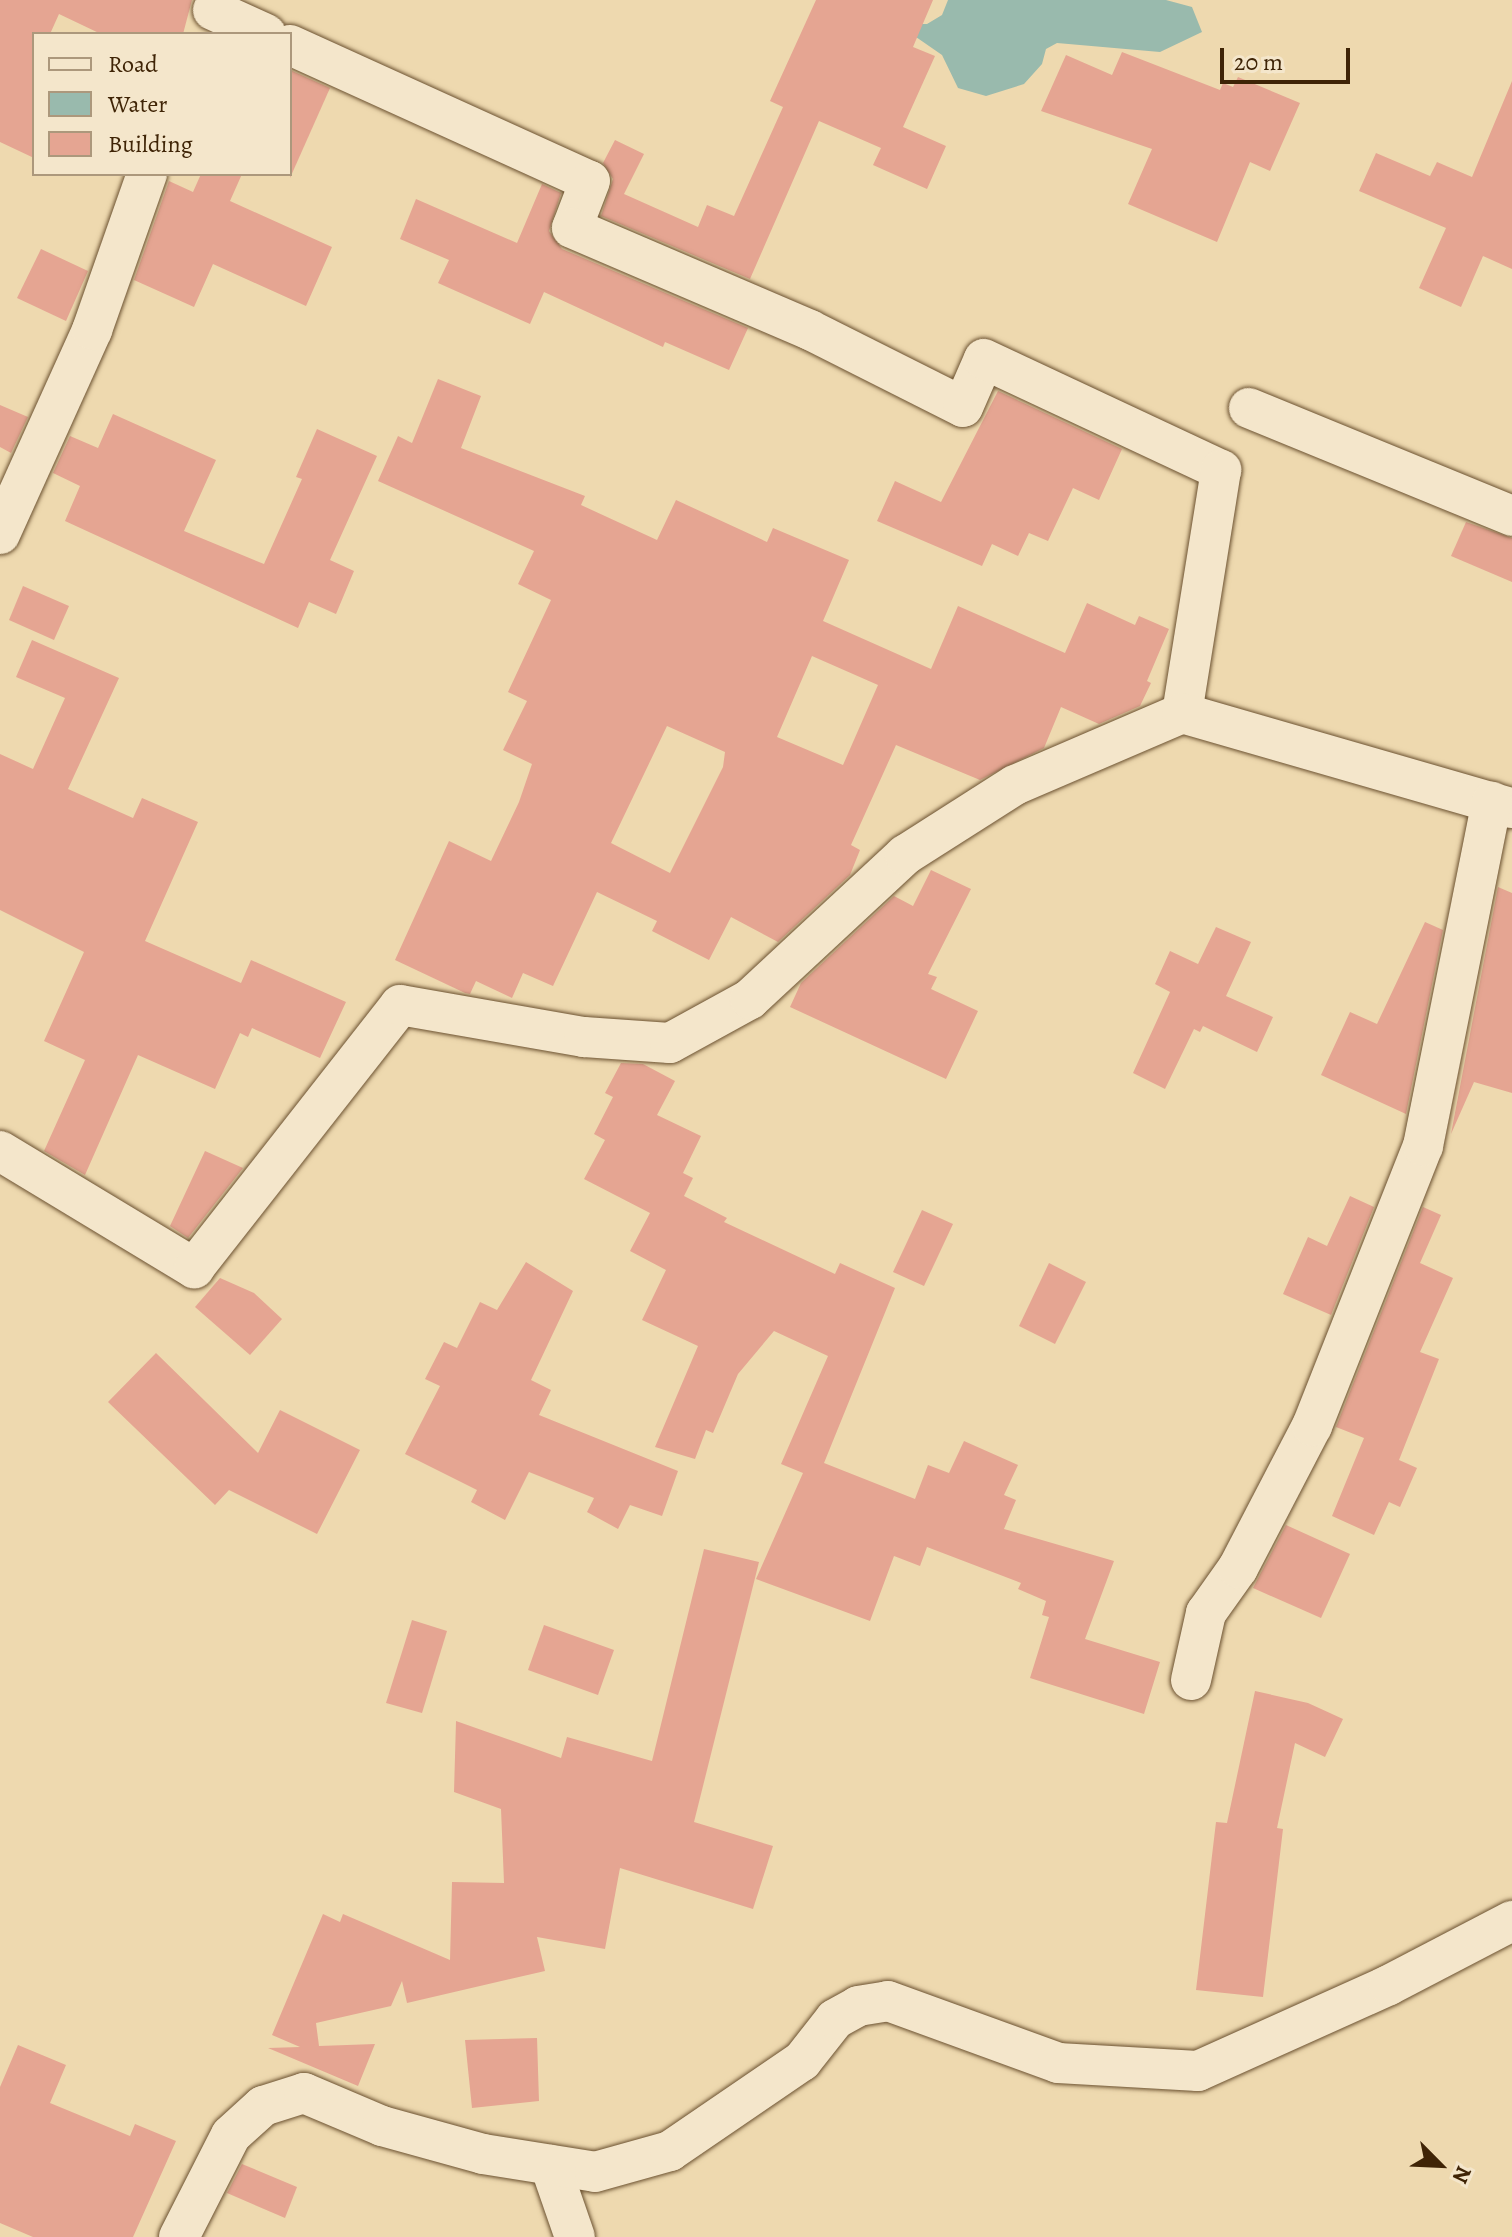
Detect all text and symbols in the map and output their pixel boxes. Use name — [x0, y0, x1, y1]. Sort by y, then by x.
legend — [32, 32, 292, 176]
scale bar — [1224, 32, 1354, 82]
text: 20 m — [1234, 46, 1283, 78]
text: Road — [108, 48, 158, 80]
text: Water — [108, 88, 168, 120]
text: Building — [108, 128, 193, 160]
north arrow — [1400, 2125, 1480, 2205]
text: N — [1445, 2161, 1479, 2188]

